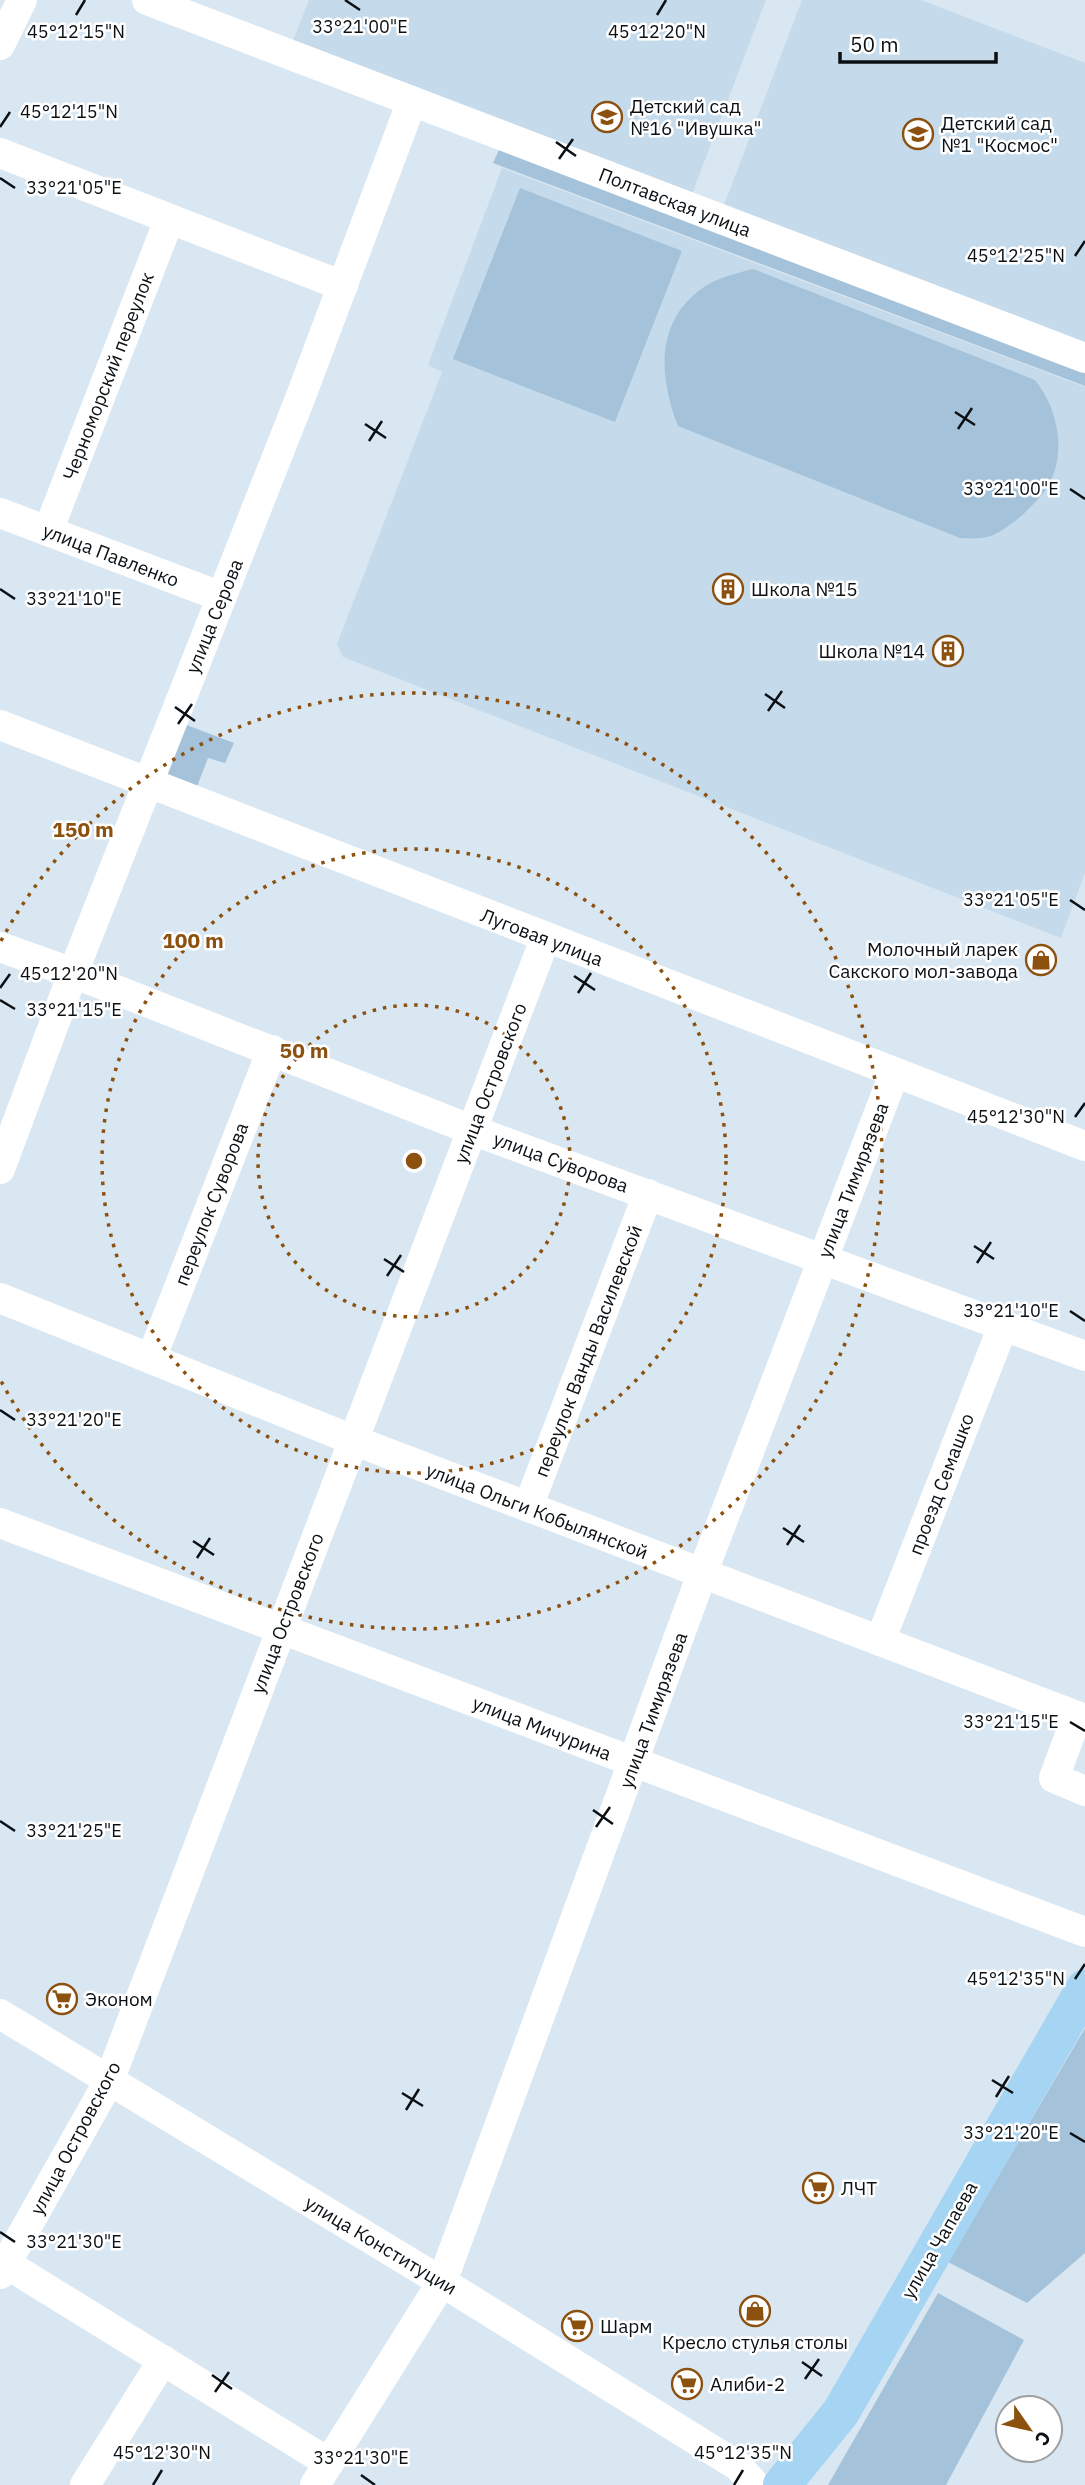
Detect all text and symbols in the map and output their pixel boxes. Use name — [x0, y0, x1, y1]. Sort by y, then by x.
text: 33°21'00"E — [312, 15, 408, 38]
text: 45°12'15"N — [27, 20, 125, 43]
text: 45°12'20"N — [608, 20, 706, 43]
scale bar — [840, 21, 996, 65]
text: 50 m — [850, 30, 899, 58]
place label: Детский сад №16 "Ивушка" — [630, 94, 761, 140]
text: 45°12'15"N — [20, 100, 118, 123]
school or university icon: Детский сад №16 "Ивушка" — [590, 100, 624, 134]
place label: Детский сад №1 "Космос" — [941, 111, 1058, 157]
school or university icon: Детский сад №1 "Космос" — [901, 117, 935, 151]
street label: Полтавская улица — [595, 162, 755, 242]
text: 33°21'05"E — [26, 176, 122, 199]
text: 45°12'25"N — [967, 244, 1065, 267]
street label: Черноморский переулок — [57, 269, 159, 483]
text: 33°21'00"E — [963, 477, 1059, 500]
street label: улица Павленко — [39, 518, 183, 592]
street label: улица Серова — [180, 555, 248, 677]
building icon: Школа №15 — [711, 572, 745, 606]
place label: Школа №15 — [751, 577, 858, 601]
text: 33°21'10"E — [26, 587, 122, 610]
building icon: Школа №14 — [931, 634, 965, 668]
place label: Школа №14 — [818, 639, 925, 663]
text: 150 m — [52, 815, 114, 843]
text: 33°21'05"E — [963, 888, 1059, 911]
street label: Луговая улица — [477, 903, 607, 971]
text: 100 m — [162, 926, 224, 954]
place label: Молочный ларек Сакского мол-завода — [828, 937, 1018, 983]
shop icon: Молочный ларек Сакского мол-завода — [1024, 943, 1058, 977]
text: 45°12'20"N — [20, 962, 118, 985]
text: 33°21'15"E — [26, 998, 122, 1021]
street label: улица Островского — [448, 999, 532, 1167]
text: 50 m — [280, 1036, 328, 1064]
street label: улица Тимирязева — [812, 1099, 894, 1261]
text: 45°12'30"N — [967, 1105, 1065, 1128]
street label: переулок Суворова — [169, 1119, 253, 1289]
street label: улица Суворова — [490, 1126, 632, 1198]
centre of rings — [402, 1149, 426, 1173]
street label: переулок Ванды Василевской — [529, 1222, 647, 1480]
text: 33°21'10"E — [963, 1299, 1059, 1322]
text: 33°21'20"E — [26, 1408, 122, 1431]
street label: проезд Семашко — [903, 1410, 979, 1558]
street label: улица Ольги Кобылянской — [423, 1458, 651, 1564]
street label: улица Островского — [245, 1529, 329, 1697]
street label: улица Тимирязева — [614, 1629, 692, 1791]
street label: улица Мичурина — [469, 1690, 615, 1766]
text: 33°21'15"E — [963, 1710, 1059, 1733]
text: 33°21'25"E — [26, 1819, 122, 1842]
text: 45°12'35"N — [967, 1967, 1065, 1990]
supermarket icon: Эконом — [45, 1982, 79, 2016]
place label: Эконом — [85, 1987, 153, 2011]
street label: улица Островского — [24, 2057, 126, 2219]
text: 33°21'20"E — [963, 2121, 1059, 2144]
supermarket icon: ЛЧТ — [801, 2171, 835, 2205]
place label: ЛЧТ — [841, 2176, 877, 2200]
street label: улица Чапаева — [896, 2177, 982, 2303]
street label: улица Конституции — [301, 2190, 461, 2300]
text: 33°21'30"E — [26, 2230, 122, 2253]
shop icon: Кресло стулья столы — [738, 2294, 772, 2328]
supermarket icon: Шарм — [560, 2309, 594, 2343]
place label: Шарм — [600, 2314, 653, 2338]
place label: Кресло стулья столы — [662, 2330, 848, 2354]
supermarket icon: Алиби-2 — [670, 2367, 704, 2401]
place label: Алиби-2 — [710, 2372, 785, 2396]
north arrow — [994, 2394, 1064, 2464]
text: С — [1030, 2427, 1057, 2450]
text: 45°12'30"N — [113, 2441, 211, 2464]
text: 45°12'35"N — [694, 2441, 792, 2464]
text: 33°21'30"E — [313, 2446, 409, 2469]

